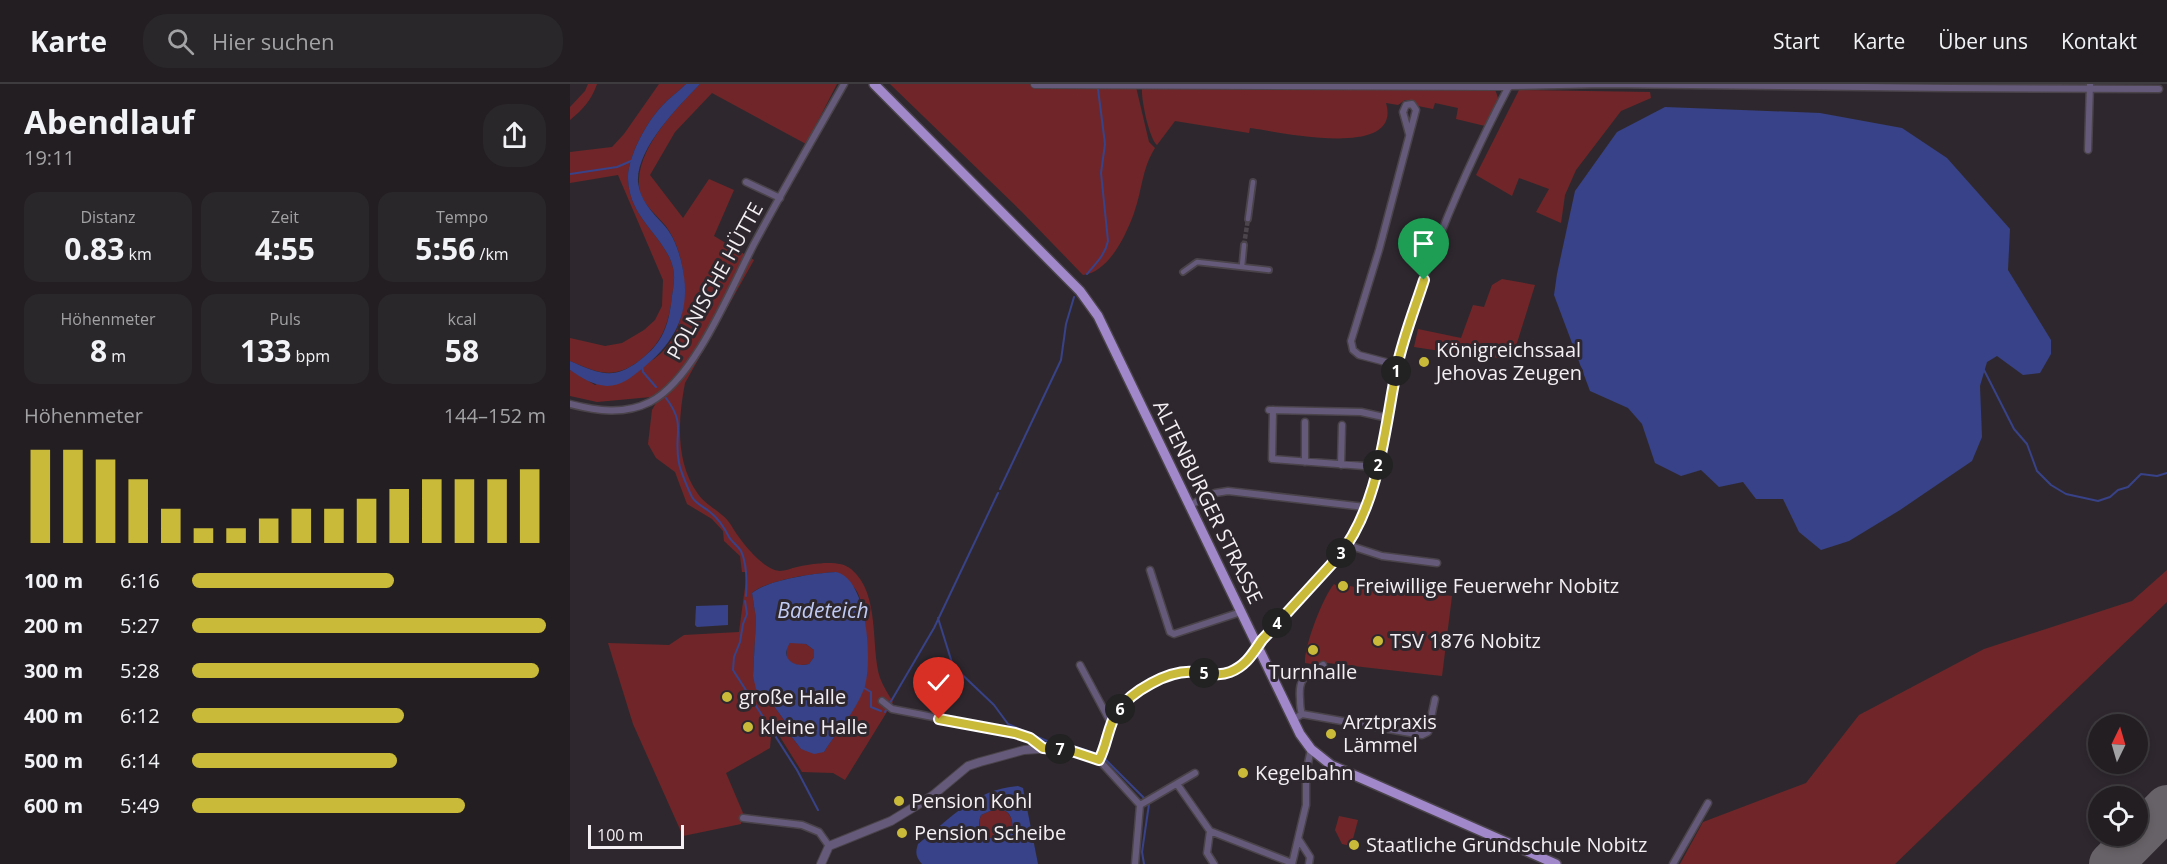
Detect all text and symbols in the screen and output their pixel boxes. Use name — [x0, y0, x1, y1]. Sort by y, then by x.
search box — [143, 14, 563, 68]
text: Karte — [30, 22, 107, 60]
icon: search — [164, 25, 197, 58]
text: Hier suchen — [212, 26, 335, 56]
text: Start — [1773, 27, 1820, 55]
text: Karte — [1853, 27, 1905, 55]
text: Über uns — [1938, 27, 2028, 55]
text: Kontakt — [2061, 27, 2137, 55]
text: Abendlauf — [24, 99, 194, 144]
button: share — [483, 104, 546, 167]
text: 19:11 — [24, 144, 75, 171]
street label: POLNISCHE HÜTTE — [660, 197, 769, 364]
text: Distanz — [80, 206, 136, 228]
text: Zeit — [271, 206, 299, 228]
text: Tempo — [436, 206, 488, 228]
pin — [1398, 218, 1449, 280]
icon: arrive — [1407, 227, 1440, 260]
text: 0.83 — [64, 228, 124, 269]
text: 4:55 — [255, 228, 315, 269]
text: 5:56 — [415, 228, 475, 269]
text: km — [124, 243, 152, 265]
text: /km — [475, 243, 509, 265]
text: Höhenmeter — [60, 308, 156, 330]
text: Puls — [269, 308, 301, 330]
text: kcal — [448, 308, 477, 330]
text: 8 — [90, 330, 107, 371]
text: 133 — [240, 330, 291, 371]
text: 58 — [445, 330, 479, 371]
place label: Königreichssaal Jehovas Zeugen — [1434, 336, 1582, 386]
text: m — [107, 345, 126, 367]
text: bpm — [291, 345, 330, 367]
marker: Königreichssaal Jehovas Zeugen — [1417, 355, 1431, 369]
pin: 1 — [1381, 356, 1411, 386]
text: 1 — [1391, 360, 1401, 382]
street label: ALTENBURGER STRASSE — [1147, 395, 1270, 608]
text: Höhenmeter — [24, 402, 143, 429]
text: 144–152 m — [444, 402, 546, 429]
pin: 2 — [1363, 450, 1393, 480]
text: 2 — [1373, 454, 1383, 476]
pin: 3 — [1326, 538, 1356, 568]
text: 3 — [1336, 542, 1346, 564]
text: 100 m — [24, 567, 83, 594]
text: 6:16 — [120, 567, 160, 594]
place label: Freiwillige Feuerwehr Nobitz — [1355, 572, 1619, 599]
marker: Freiwillige Feuerwehr Nobitz — [1336, 579, 1350, 593]
water label: Badeteich — [777, 596, 869, 624]
pin: 4 — [1262, 608, 1292, 638]
text: 200 m — [24, 612, 83, 639]
text: 5:27 — [120, 612, 160, 639]
text: 4 — [1272, 612, 1282, 634]
place label: TSV 1876 Nobitz — [1390, 627, 1541, 654]
marker: TSV 1876 Nobitz — [1371, 634, 1385, 648]
marker: Turnhalle — [1306, 643, 1320, 657]
text: 300 m — [24, 657, 83, 684]
text: 5:28 — [120, 657, 160, 684]
pin — [913, 657, 964, 719]
pin: 5 — [1189, 658, 1219, 688]
place label: Turnhalle — [1269, 658, 1357, 685]
text: 5 — [1199, 662, 1209, 684]
icon: check — [922, 666, 955, 699]
place label: große Halle — [739, 683, 846, 710]
marker: große Halle — [720, 690, 734, 704]
pin: 6 — [1105, 694, 1135, 724]
text: 6 — [1115, 698, 1125, 720]
text: 400 m — [24, 702, 83, 729]
text: 6:12 — [120, 702, 160, 729]
place label: Arztpraxis Lämmel — [1343, 708, 1437, 758]
place label: kleine Halle — [760, 713, 868, 740]
north arrow — [2088, 714, 2148, 774]
map controls — [2088, 714, 2148, 846]
marker: kleine Halle — [741, 720, 755, 734]
marker: Arztpraxis Lämmel — [1324, 727, 1338, 741]
pin: 7 — [1045, 734, 1075, 764]
text: 7 — [1055, 738, 1065, 760]
text: 500 m — [24, 747, 83, 774]
text: 6:14 — [120, 747, 160, 774]
place label: Kegelbahn — [1255, 759, 1354, 786]
marker: Kegelbahn — [1236, 766, 1250, 780]
button: locate — [2088, 786, 2148, 846]
place label: Pension Kohl — [911, 787, 1032, 814]
text: 600 m — [24, 792, 83, 819]
text: 5:49 — [120, 792, 160, 819]
marker: Pension Kohl — [892, 794, 906, 808]
place label: Pension Scheibe — [914, 819, 1066, 846]
scale bar — [588, 822, 684, 850]
text: 100 m — [597, 824, 643, 846]
marker: Pension Scheibe — [895, 826, 909, 840]
place label: Staatliche Grundschule Nobitz — [1366, 831, 1647, 858]
marker: Staatliche Grundschule Nobitz — [1347, 838, 1361, 852]

